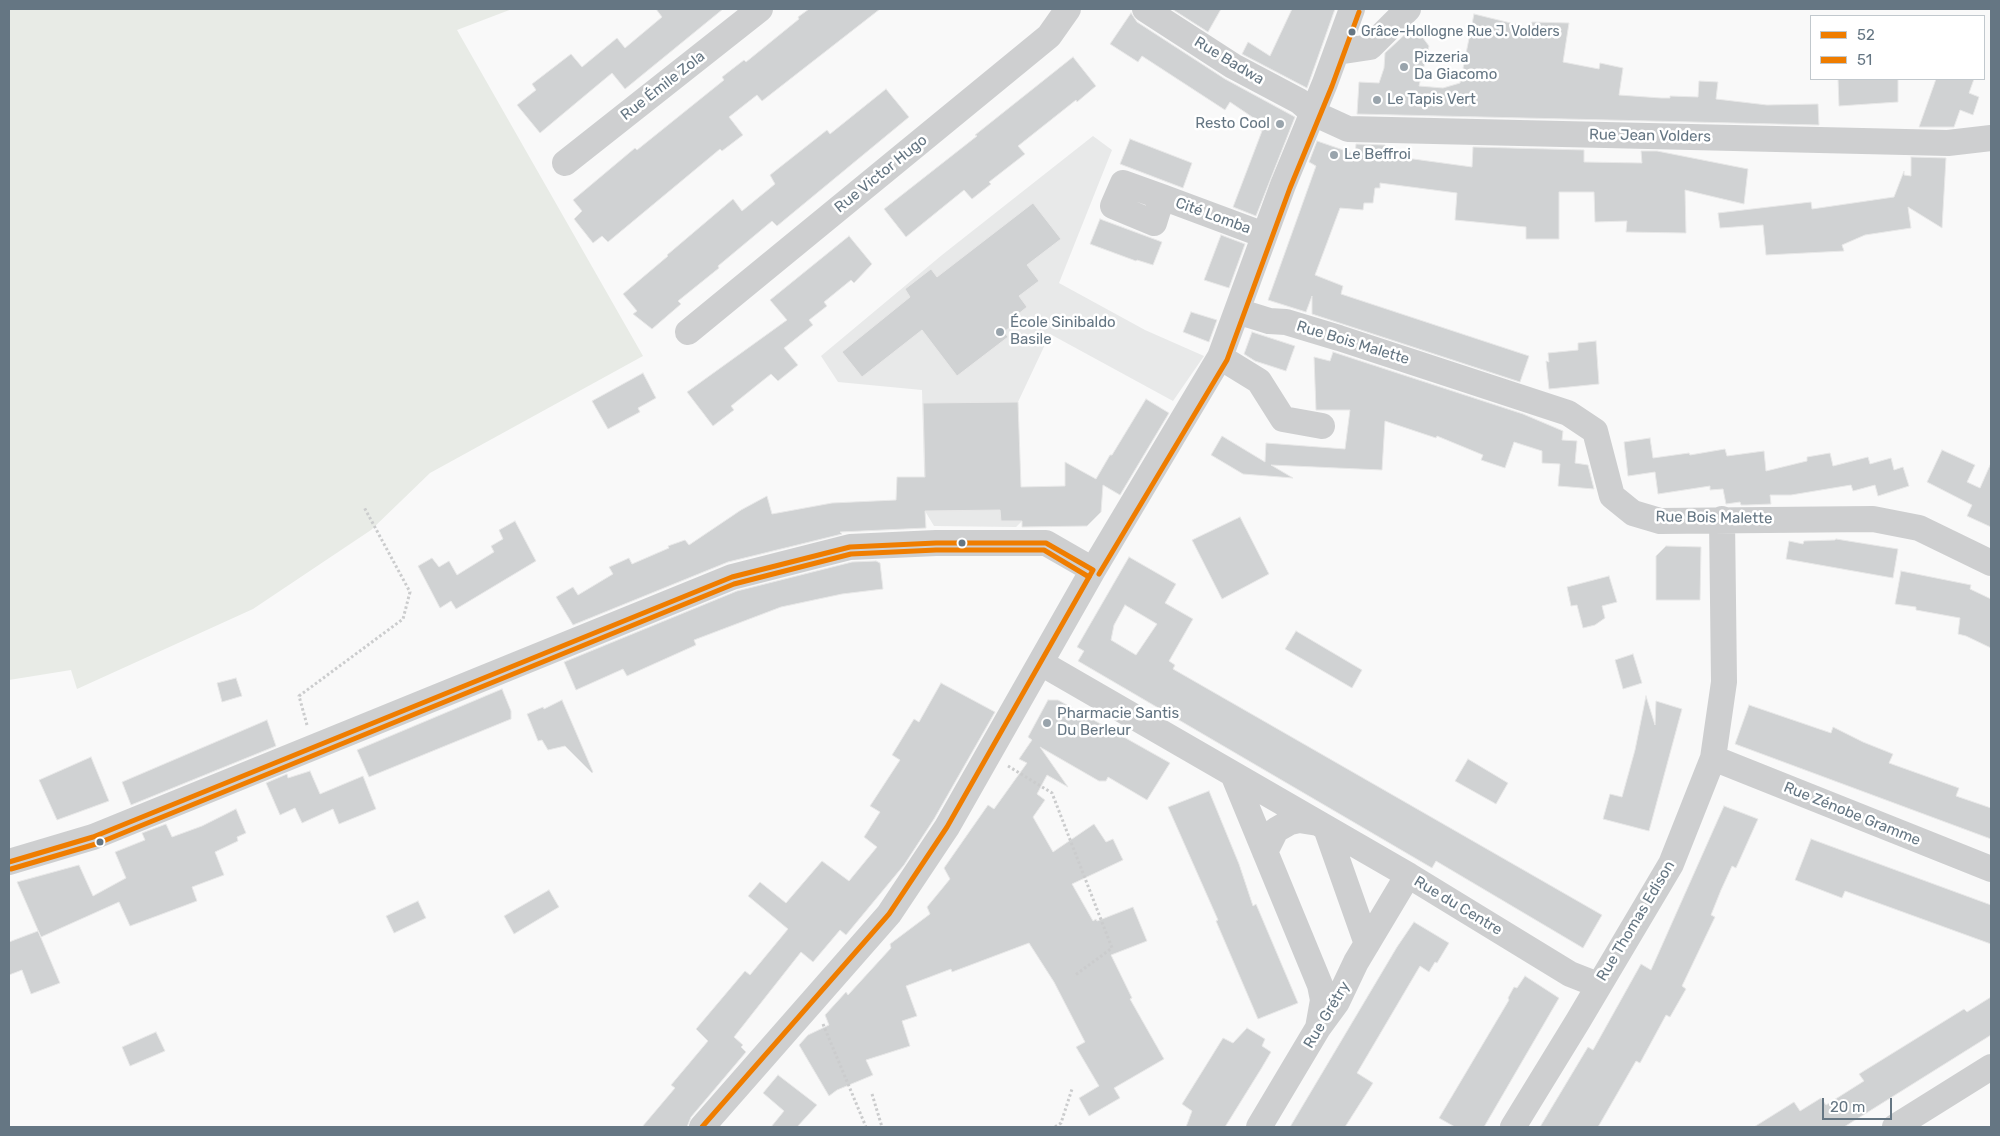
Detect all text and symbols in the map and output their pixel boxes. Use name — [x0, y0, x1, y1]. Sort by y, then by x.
legend — [1810, 15, 1985, 80]
place label: Grâce-Hollogne Rue J. Volders — [1361, 24, 1560, 40]
text: 52 — [1857, 26, 1875, 44]
marker: Grâce-Hollogne Rue J. Volders — [1347, 27, 1357, 37]
street label: Rue Badwa — [1191, 33, 1267, 89]
street label: Rue Émile Zola — [617, 48, 709, 124]
place label: Pizzeria Da Giacomo — [1414, 49, 1497, 84]
text: 51 — [1857, 51, 1872, 69]
marker: Pizzeria Da Giacomo — [1398, 61, 1410, 73]
place label: Le Tapis Vert — [1387, 91, 1476, 109]
marker: Le Tapis Vert — [1371, 94, 1383, 106]
place label: Resto Cool — [1195, 115, 1270, 133]
marker: Resto Cool — [1274, 118, 1286, 130]
street label: Rue Jean Volders — [1589, 126, 1711, 146]
street label: Rue Victor Hugo — [831, 131, 931, 217]
place label: Le Beffroi — [1344, 146, 1411, 164]
marker: Le Beffroi — [1328, 149, 1340, 161]
street label: Cité Lomba — [1173, 194, 1253, 238]
place label: École Sinibaldo Basile — [1010, 314, 1116, 349]
street label: Rue Bois Malette — [1295, 317, 1411, 369]
marker: École Sinibaldo Basile — [994, 326, 1006, 338]
street label: Rue Bois Malette — [1655, 508, 1773, 528]
unlabelled marker — [957, 538, 967, 548]
place label: Pharmacie Santis Du Berleur — [1057, 705, 1179, 740]
marker: Pharmacie Santis Du Berleur — [1041, 717, 1053, 729]
street label: Rue Zénobe Gramme — [1781, 778, 1923, 850]
unlabelled marker — [95, 837, 105, 847]
street label: Rue Thomas Edison — [1593, 858, 1679, 984]
street label: Rue du Centre — [1411, 873, 1505, 939]
street label: Rue Grétry — [1300, 978, 1354, 1052]
scale bar — [1825, 1088, 1895, 1120]
text: 20 m — [1830, 1098, 1865, 1116]

